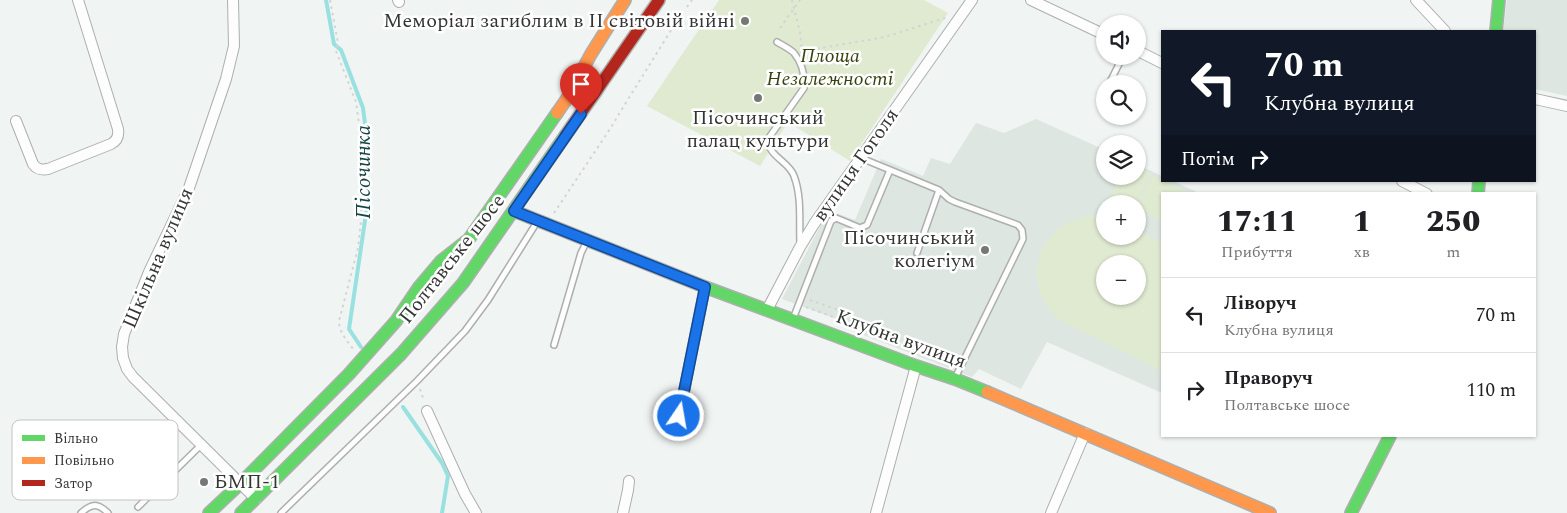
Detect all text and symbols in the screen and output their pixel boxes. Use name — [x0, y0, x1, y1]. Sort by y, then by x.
place label: Меморіал загиблим в II світовій війні — [383, 6, 735, 36]
marker: Меморіал загиблим в II світовій війні — [739, 15, 751, 27]
map controls — [1096, 15, 1146, 305]
button: sound — [1096, 15, 1146, 65]
text: 70 m — [1264, 39, 1344, 92]
park label: Площа Незалежності — [767, 41, 894, 94]
icon: left — [1181, 50, 1246, 115]
pin — [560, 63, 602, 114]
icon: arrive — [567, 70, 595, 98]
button: search — [1096, 75, 1146, 125]
text: Клубна вулиця — [1264, 87, 1415, 120]
marker: Пісочинський палац культури — [752, 92, 764, 104]
street label: вулиця Гоголя — [806, 102, 906, 228]
place label: Пісочинський палац культури — [687, 103, 829, 156]
water label: Пісочинка — [348, 125, 380, 219]
button: layers — [1096, 135, 1146, 185]
text: Потім — [1181, 145, 1235, 174]
icon: right — [1245, 145, 1273, 173]
street label: Шкільна вулиця — [115, 183, 201, 333]
street label: Полтавське шосе — [392, 188, 512, 330]
button: + — [1096, 195, 1146, 245]
text: 17:11 — [1217, 199, 1297, 245]
text: 1 — [1353, 199, 1371, 245]
text: 250 — [1426, 199, 1480, 245]
place label: Пісочинський колегіум — [843, 223, 975, 276]
text: Прибуття — [1221, 240, 1293, 264]
text: хв — [1354, 240, 1370, 264]
text: m — [1446, 240, 1460, 264]
marker: Пісочинський колегіум — [979, 244, 991, 256]
button: − — [1096, 255, 1146, 305]
text: Ліворуч — [1224, 289, 1297, 318]
street label: Клубна вулиця — [831, 301, 971, 377]
icon: left — [1181, 301, 1209, 329]
text: 70 m — [1476, 301, 1516, 330]
text: Клубна вулиця — [1224, 318, 1334, 342]
text: Праворуч — [1224, 364, 1313, 393]
icon: right — [1181, 376, 1209, 404]
text: 110 m — [1466, 376, 1516, 405]
position arrow — [652, 389, 704, 441]
text: Полтавське шосе — [1224, 393, 1350, 417]
legend — [12, 420, 178, 500]
text: Вільно — [54, 428, 98, 449]
text: Повільно — [54, 450, 114, 471]
place label: БМП-1 — [214, 467, 280, 497]
text: Затор — [54, 473, 92, 494]
marker: БМП-1 — [198, 476, 210, 488]

